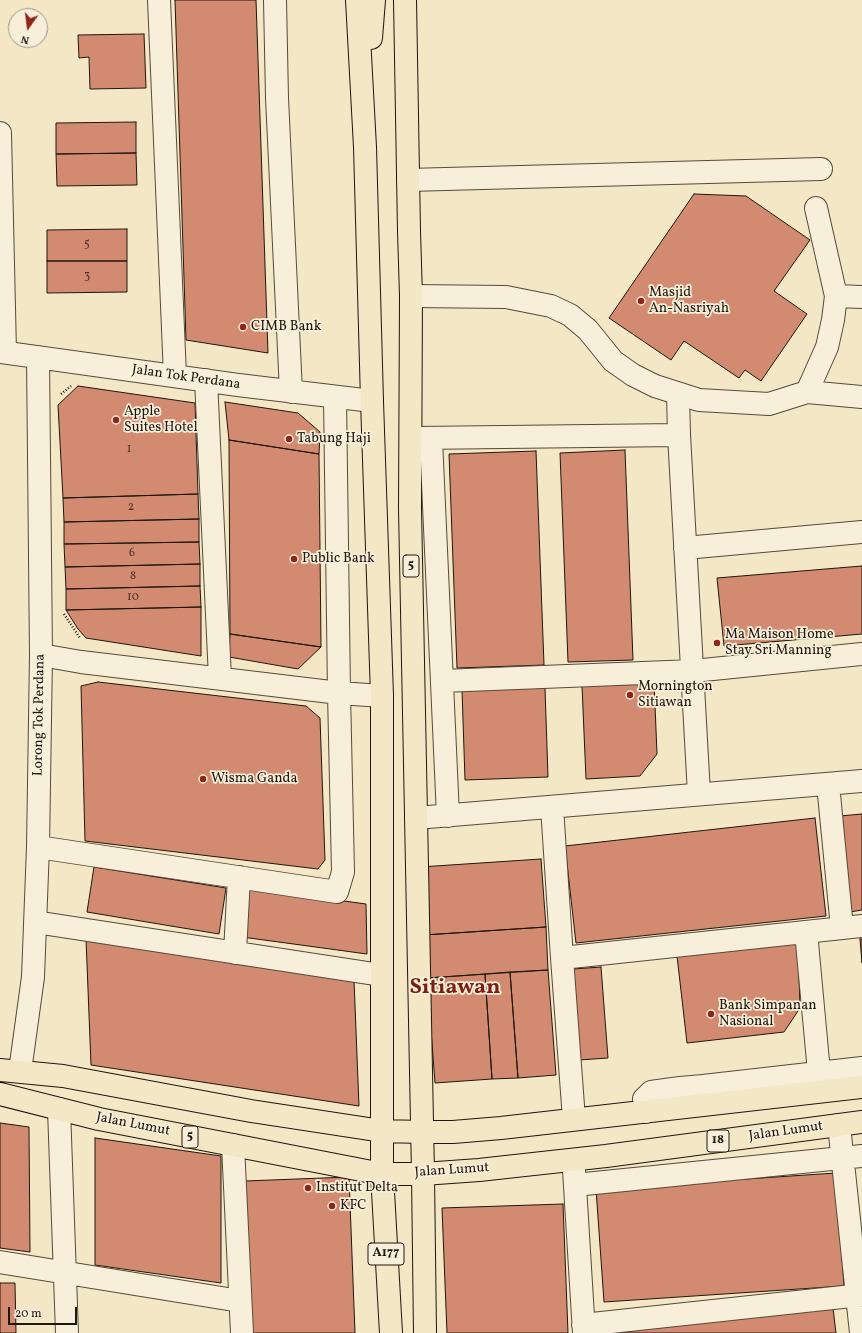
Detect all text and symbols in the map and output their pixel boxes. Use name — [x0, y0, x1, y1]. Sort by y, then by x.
north arrow — [8, 8, 48, 48]
text: N — [20, 31, 31, 47]
house number: 5 — [84, 238, 90, 252]
house number: 3 — [84, 270, 90, 284]
place label: Masjid An-Nasriyah — [649, 285, 729, 318]
marker: Masjid An-Nasriyah — [636, 296, 646, 306]
place label: CIMB Bank — [251, 319, 321, 335]
marker: CIMB Bank — [238, 322, 248, 332]
street label: Jalan Tok Perdana — [131, 362, 241, 394]
place label: Apple Suites Hotel — [124, 404, 198, 436]
marker: Apple Suites Hotel — [111, 415, 121, 425]
place label: Tabung Haji — [297, 431, 371, 447]
marker: Tabung Haji — [284, 434, 294, 444]
house number: 1 — [127, 443, 131, 457]
house number: 2 — [128, 501, 134, 515]
house number: 6 — [129, 547, 135, 561]
place label: Public Bank — [302, 551, 375, 567]
marker: Public Bank — [289, 554, 299, 564]
road number: 5 — [403, 555, 419, 577]
house number: 8 — [130, 570, 136, 584]
house number: 10 — [127, 591, 139, 605]
place label: Ma Maison Home Stay Sri Manning — [725, 627, 834, 660]
marker: Ma Maison Home Stay Sri Manning — [712, 638, 722, 648]
street label: Lorong Tok Perdana — [31, 654, 49, 776]
place label: Mornington Sitiawan — [638, 679, 713, 712]
marker: Mornington Sitiawan — [625, 690, 635, 700]
place label: Wisma Ganda — [211, 771, 297, 787]
marker: Wisma Ganda — [198, 774, 208, 784]
district label: Sitiawan — [409, 976, 501, 1002]
place label: Bank Simpanan Nasional — [719, 998, 816, 1030]
marker: Bank Simpanan Nasional — [706, 1009, 716, 1019]
street label: Jalan Lumut — [95, 1110, 171, 1140]
street label: Jalan Lumut — [748, 1118, 824, 1146]
road number: 5 — [182, 1126, 198, 1148]
road number: 18 — [707, 1130, 729, 1152]
street label: Jalan Lumut — [414, 1160, 490, 1182]
place label: Institut Delta — [316, 1180, 398, 1196]
marker: Institut Delta — [303, 1183, 313, 1193]
place label: KFC — [340, 1198, 366, 1214]
marker: KFC — [327, 1201, 337, 1211]
road number: A177 — [368, 1243, 404, 1265]
scale bar — [10, 1299, 79, 1325]
text: 20 m — [15, 1306, 42, 1322]

